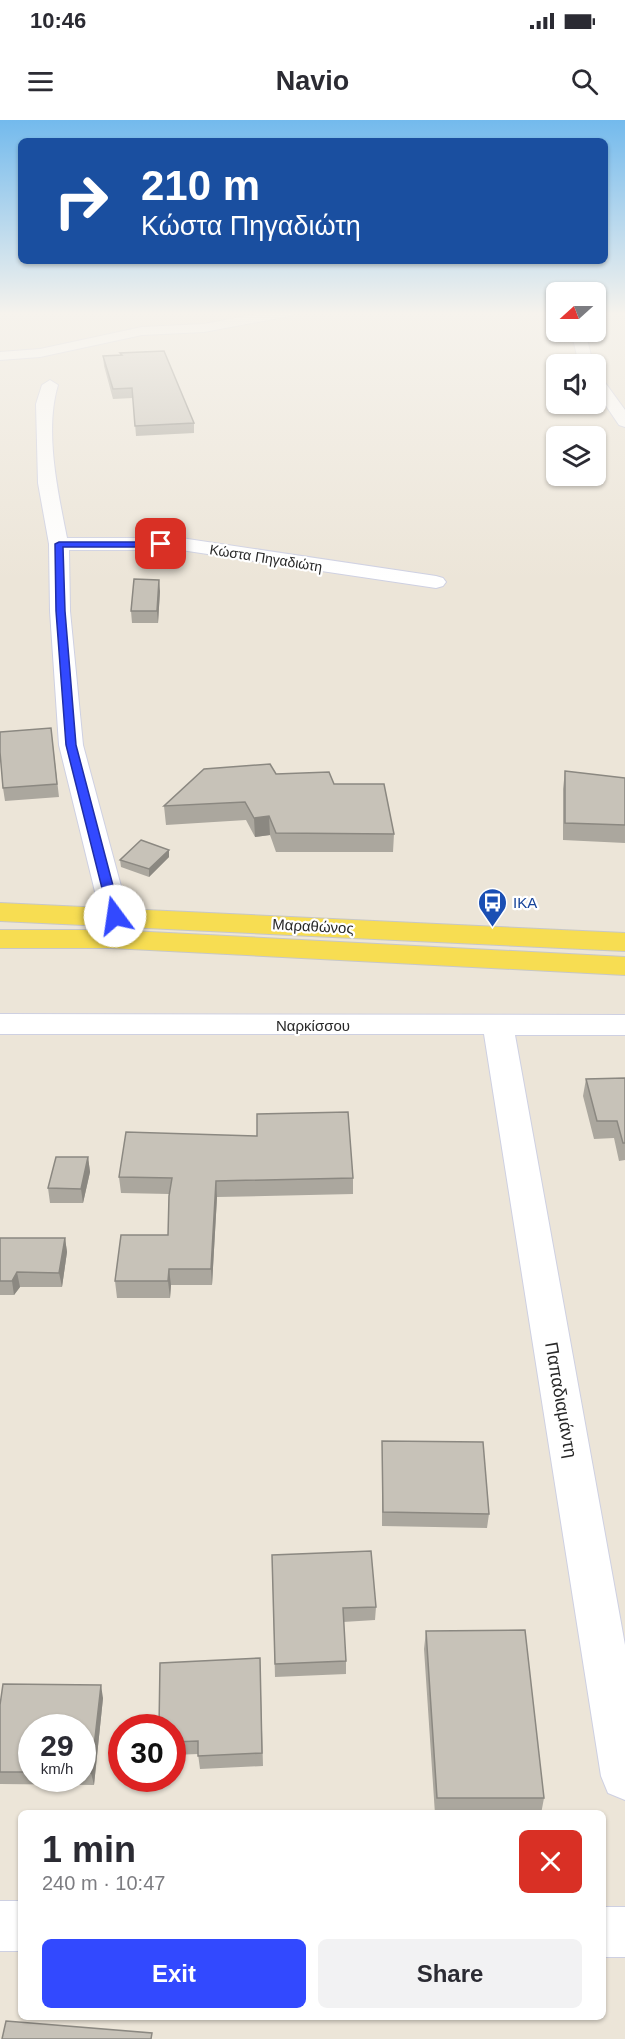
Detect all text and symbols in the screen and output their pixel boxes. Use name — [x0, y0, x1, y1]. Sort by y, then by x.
text: 10:46 — [30, 8, 86, 33]
icon: menu — [24, 65, 57, 98]
icon: search — [568, 65, 601, 98]
text: Navio — [276, 66, 349, 96]
icon: right — [42, 162, 120, 240]
text: 210 m — [141, 162, 260, 209]
text: Κώστα Πηγαδιώτη — [141, 211, 361, 241]
north arrow — [546, 282, 606, 342]
map controls — [546, 282, 606, 486]
button: sound — [546, 354, 606, 414]
button: layers — [546, 426, 606, 486]
pin — [135, 518, 186, 569]
icon: arrive — [144, 527, 177, 560]
street label: Κώστα Πηγαδιώτη — [208, 541, 324, 575]
position arrow — [83, 884, 147, 948]
bus stop icon: ΙΚΑ — [476, 886, 508, 928]
place label: ΙΚΑ — [513, 894, 537, 911]
street label: Μαραθώνος — [272, 915, 354, 937]
street label: Ναρκίσσου — [276, 1017, 350, 1034]
street label: Παπαδιαμάντη — [541, 1340, 581, 1460]
speed limit sign: 30 — [108, 1714, 186, 1792]
text: 29 — [40, 1729, 74, 1762]
text: km/h — [41, 1760, 73, 1777]
text: 1 min — [42, 1829, 136, 1870]
button: close — [519, 1830, 582, 1893]
text: 240 m · 10:47 — [42, 1872, 165, 1894]
button: Exit — [42, 1939, 306, 2008]
button: Share — [318, 1939, 582, 2008]

